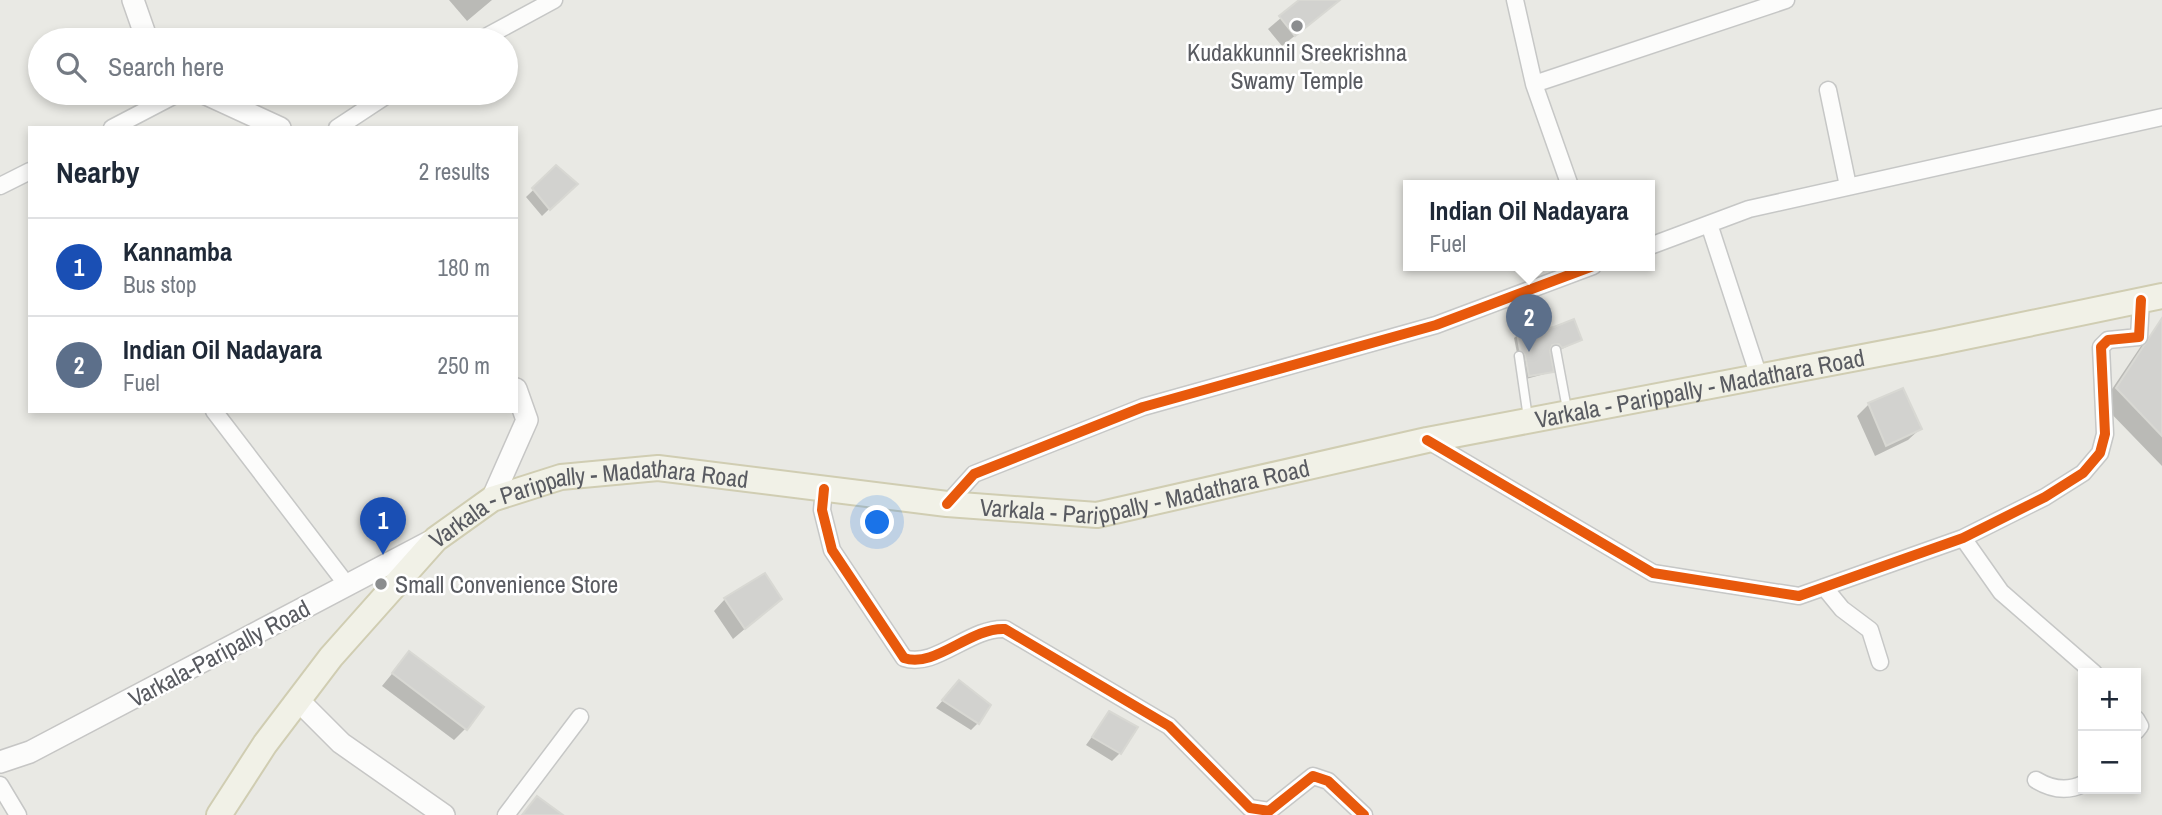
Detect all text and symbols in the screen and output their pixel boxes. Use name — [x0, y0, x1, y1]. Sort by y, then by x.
marker: Kudakkunnil Sreekrishna Swamy Temple — [1289, 18, 1305, 34]
search box — [28, 28, 518, 105]
place label: Kudakkunnil Sreekrishna Swamy Temple — [1187, 36, 1407, 96]
icon: search — [52, 48, 90, 86]
text: Search here — [108, 49, 224, 84]
text: Nearby — [56, 152, 139, 192]
text: 2 results — [419, 156, 490, 187]
popup — [1403, 180, 1655, 271]
text: Indian Oil Nadayara — [1429, 193, 1629, 228]
text: Fuel — [1429, 228, 1466, 259]
text: Kannamba — [123, 234, 232, 269]
text: 1 — [74, 252, 84, 283]
text: 180 m — [438, 252, 490, 283]
text: Bus stop — [123, 269, 196, 300]
pin: 2 — [1506, 294, 1552, 352]
text: Indian Oil Nadayara — [123, 332, 322, 367]
street label: Varkala - Parippally - Madathara Road — [1532, 341, 1867, 435]
text: 2 — [74, 350, 84, 381]
text: 250 m — [438, 350, 490, 381]
text: Fuel — [123, 367, 160, 398]
street label: Varkala - Parippally - Madathara Road — [979, 451, 1312, 531]
street label: Varkala - Parippally - Madathara Road — [423, 452, 750, 555]
pin: 1 — [360, 497, 406, 555]
your location — [860, 505, 894, 539]
place label: Small Convenience Store — [395, 568, 618, 600]
marker: Small Convenience Store — [373, 576, 389, 592]
street label: Varkala-Paripally Road — [123, 592, 315, 714]
map controls — [2078, 668, 2141, 794]
button: + — [2078, 668, 2141, 731]
button: − — [2078, 731, 2141, 794]

